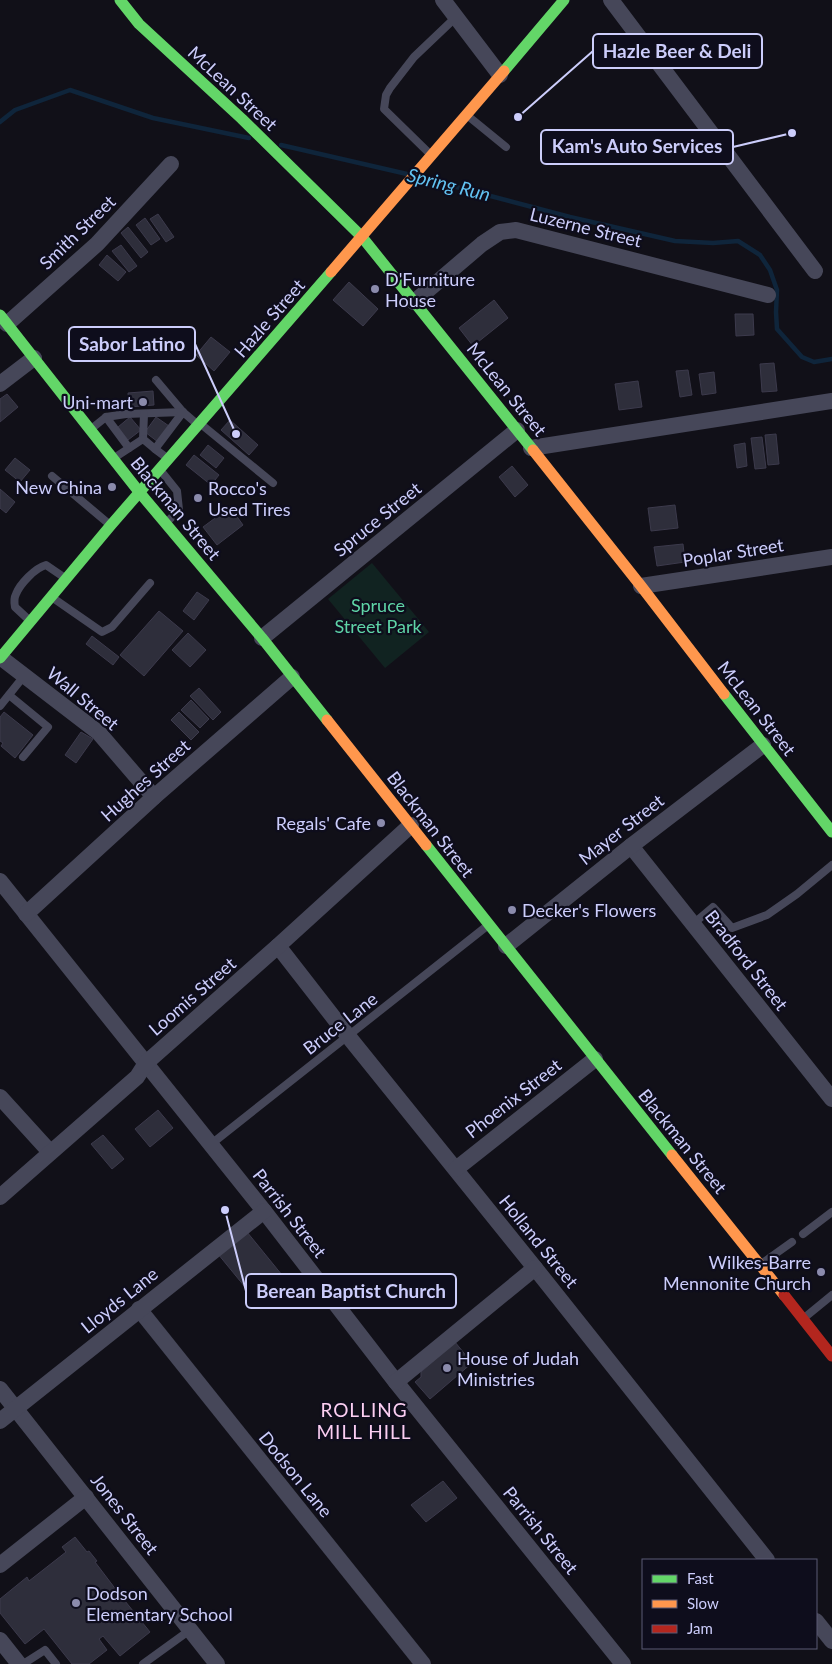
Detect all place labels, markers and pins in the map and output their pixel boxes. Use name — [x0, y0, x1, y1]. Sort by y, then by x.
callout: Hazle Beer & Deli — [593, 34, 762, 68]
callout: Kam's Auto Services — [541, 130, 733, 164]
place label: D'Furniture House — [385, 268, 475, 311]
marker: D'Furniture House — [369, 283, 381, 295]
callout: Sabor Latino — [69, 327, 195, 361]
place label: Uni-mart — [62, 391, 134, 413]
marker: Uni-mart — [137, 396, 149, 408]
place label: New China — [15, 476, 102, 498]
place label: Rocco's Used Tires — [208, 477, 291, 520]
marker: New China — [106, 481, 118, 493]
marker: Rocco's Used Tires — [192, 492, 204, 504]
place label: Regals' Cafe — [276, 812, 371, 834]
marker: Regals' Cafe — [375, 817, 387, 829]
place label: Decker's Flowers — [522, 899, 657, 921]
marker: Decker's Flowers — [506, 904, 518, 916]
place label: Wilkes-Barre Mennonite Church — [663, 1251, 811, 1294]
marker: Wilkes-Barre Mennonite Church — [815, 1266, 827, 1278]
callout: Berean Baptist Church — [246, 1274, 456, 1308]
place label: House of Judah Ministries — [457, 1347, 579, 1390]
marker: House of Judah Ministries — [441, 1362, 453, 1374]
place label: Dodson Elementary School — [86, 1582, 233, 1625]
marker: Dodson Elementary School — [70, 1597, 82, 1609]

